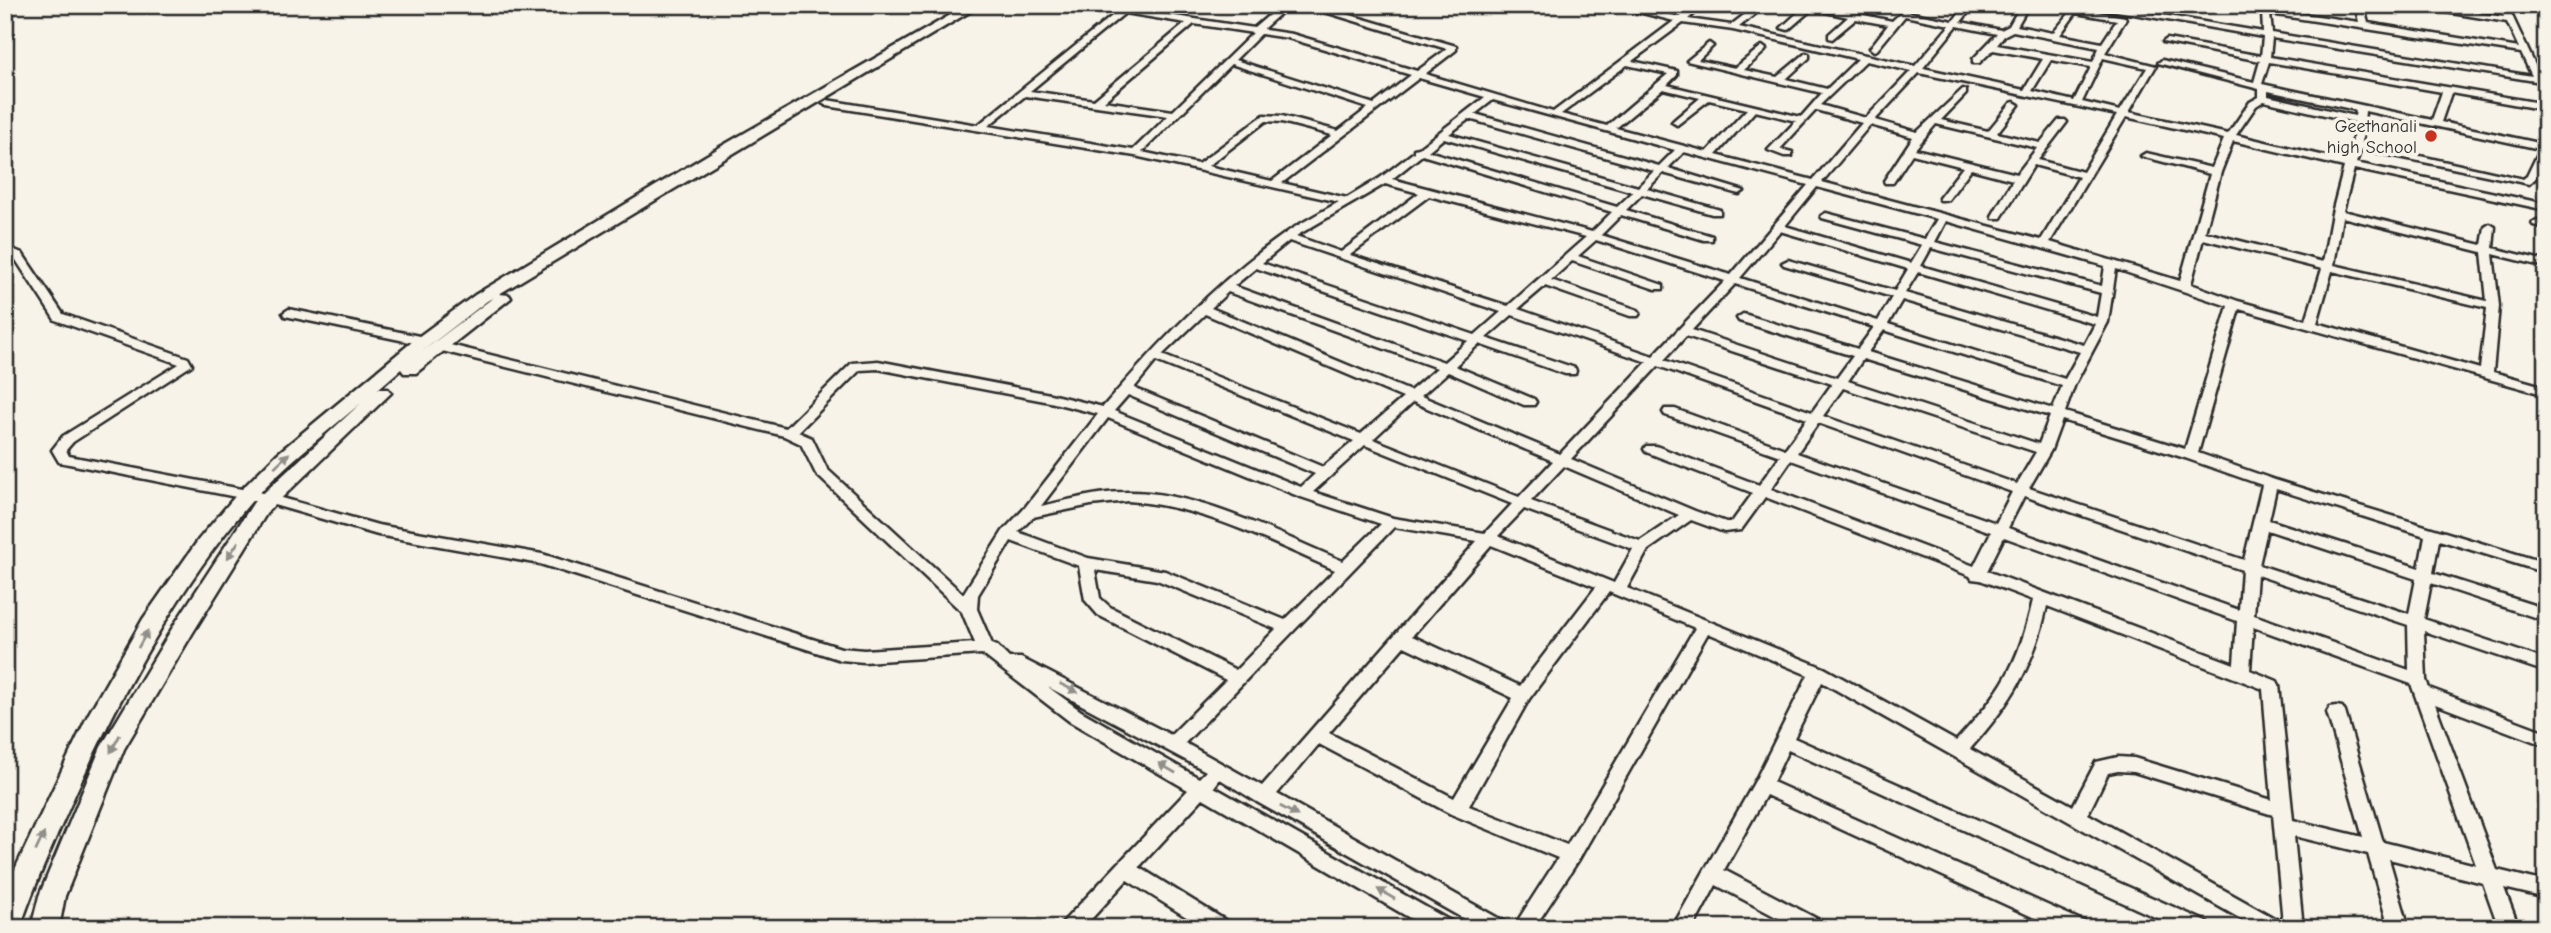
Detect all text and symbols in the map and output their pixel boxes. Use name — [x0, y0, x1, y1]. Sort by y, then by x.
place label: Geethanali high School — [2327, 116, 2417, 158]
marker: Geethanali high School — [2423, 128, 2439, 144]
one-way arrow — [273, 452, 291, 468]
one-way arrow — [227, 541, 240, 560]
one-way arrow — [137, 629, 149, 648]
one-way arrow — [1059, 683, 1079, 694]
one-way arrow — [109, 735, 121, 754]
one-way arrow — [1158, 762, 1177, 774]
one-way arrow — [1279, 805, 1298, 817]
one-way arrow — [35, 832, 46, 852]
one-way arrow — [1376, 888, 1395, 900]

